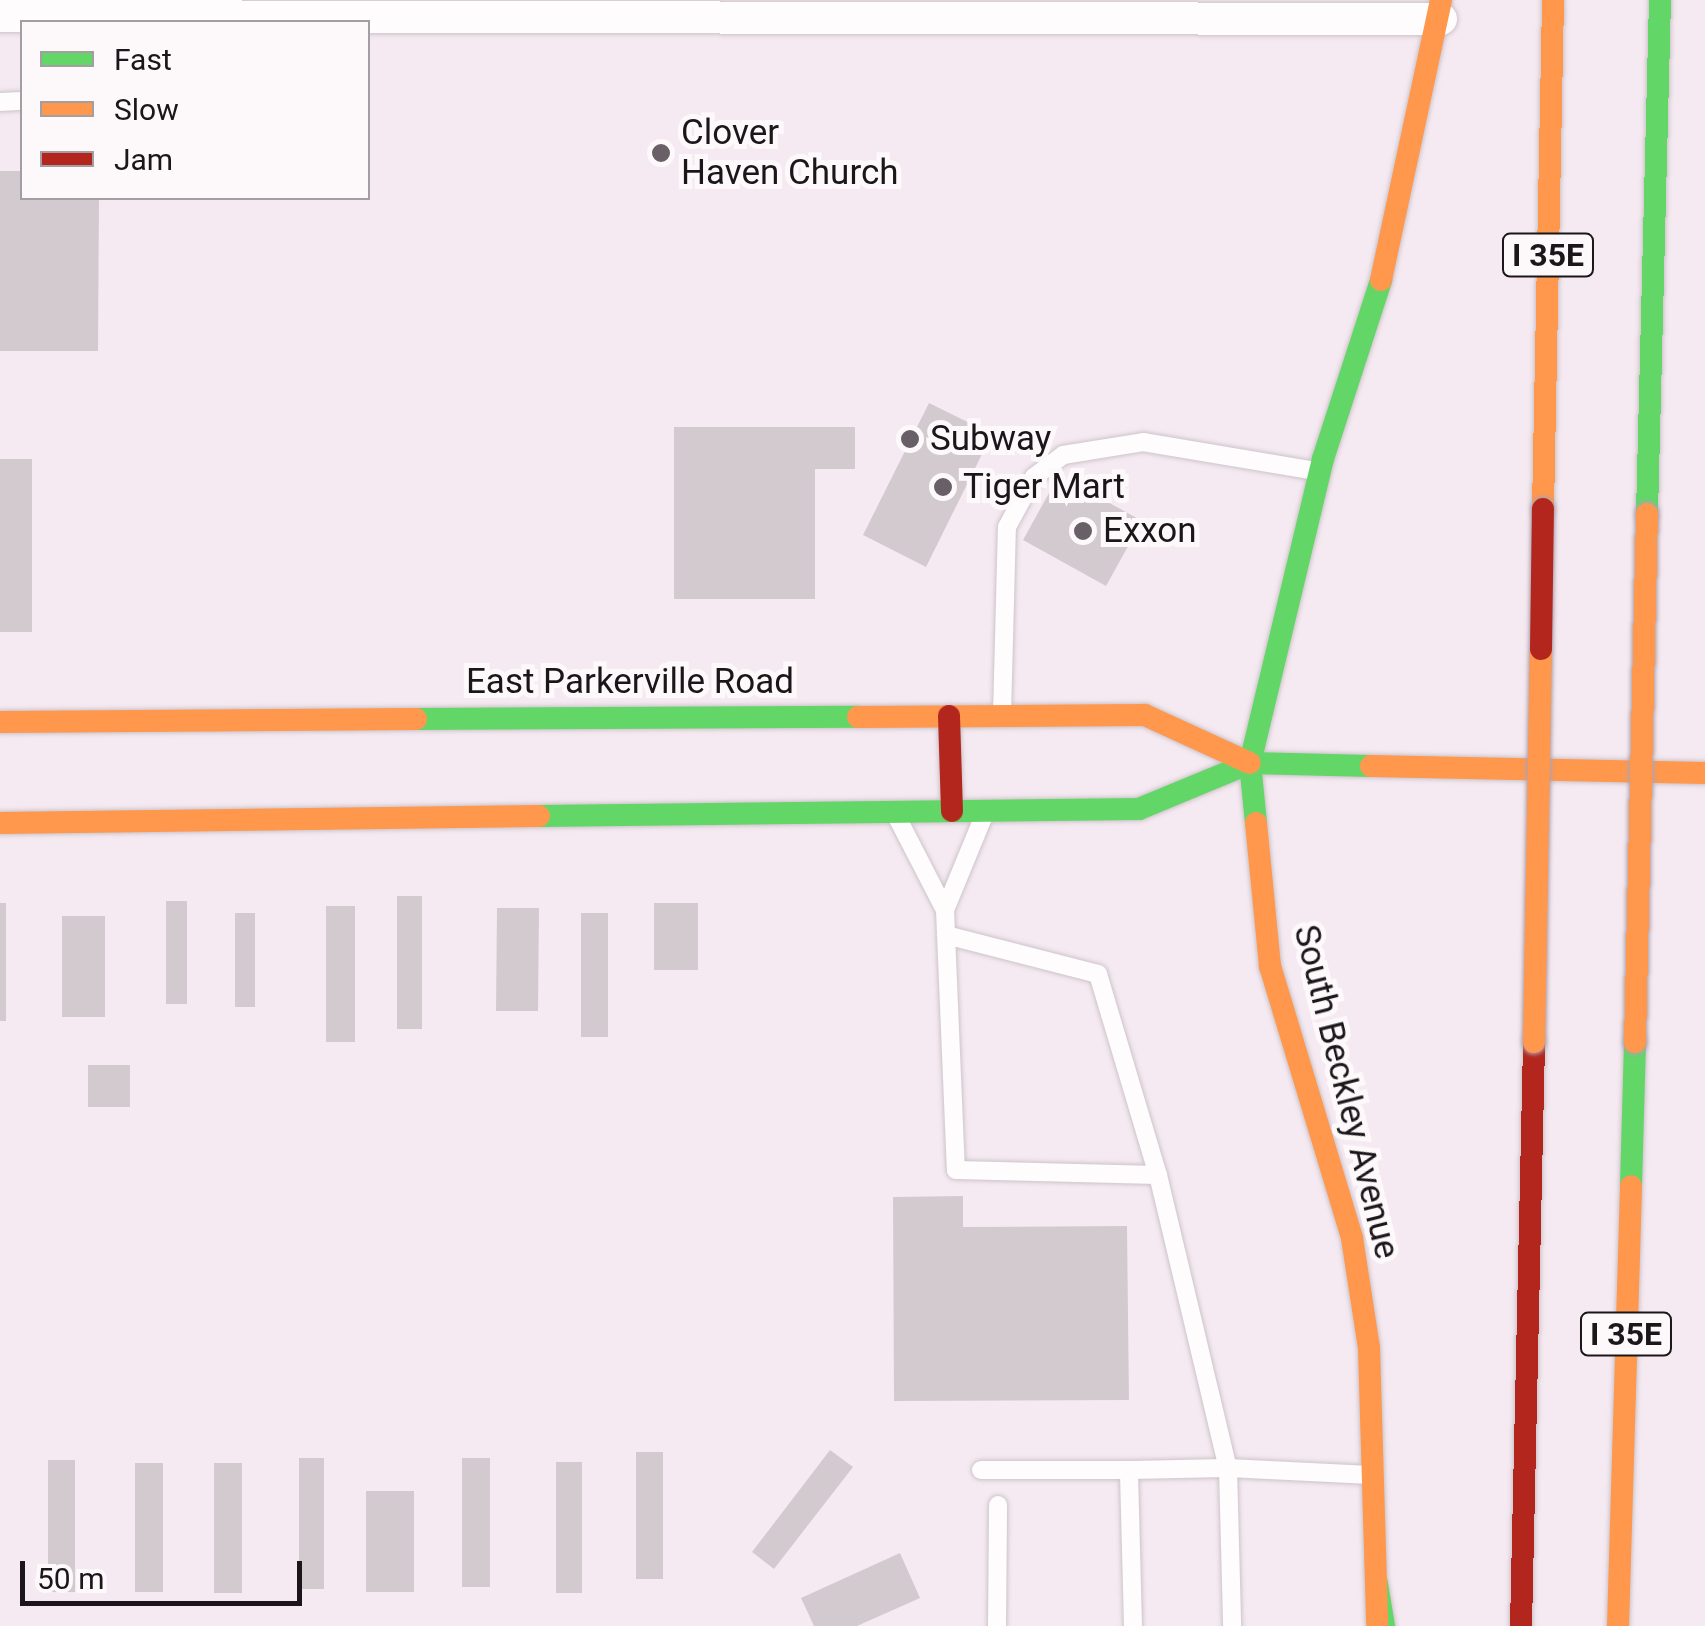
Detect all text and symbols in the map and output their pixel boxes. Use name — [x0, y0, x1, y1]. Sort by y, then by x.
legend — [20, 20, 370, 200]
text: Fast — [114, 42, 172, 77]
text: Slow — [114, 92, 179, 127]
place label: Clover Haven Church — [681, 112, 899, 194]
text: Jam — [114, 142, 173, 177]
marker: Clover Haven Church — [650, 142, 672, 164]
road number: I 35E — [1500, 228, 1596, 282]
place label: Subway — [930, 418, 1051, 460]
marker: Subway — [899, 428, 921, 450]
place label: Tiger Mart — [963, 466, 1125, 508]
marker: Tiger Mart — [932, 476, 954, 498]
place label: Exxon — [1103, 510, 1197, 552]
marker: Exxon — [1072, 520, 1094, 542]
street label: East Parkerville Road — [466, 661, 794, 703]
street label: South Beckley Avenue — [1284, 921, 1408, 1263]
road number: I 35E — [1578, 1307, 1674, 1361]
scale bar — [25, 1541, 308, 1603]
text: 50 m — [37, 1561, 104, 1596]

